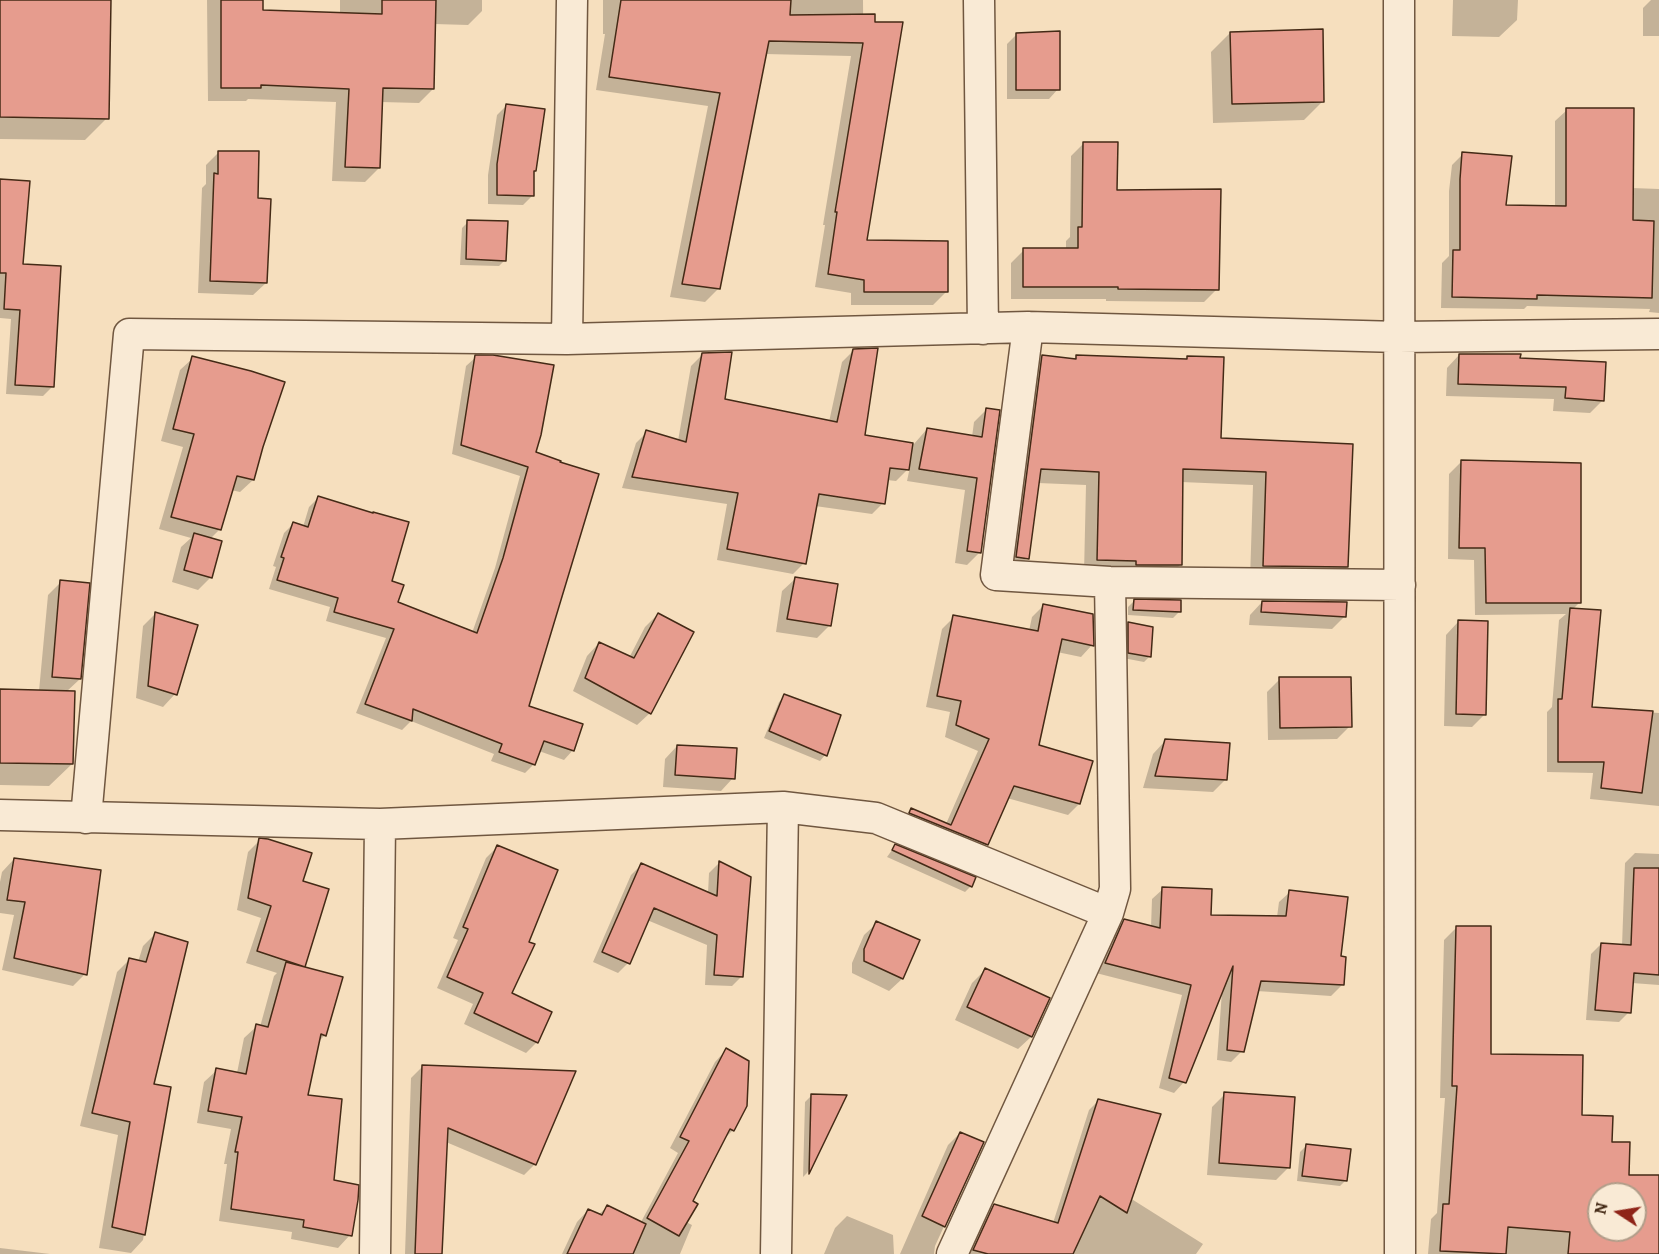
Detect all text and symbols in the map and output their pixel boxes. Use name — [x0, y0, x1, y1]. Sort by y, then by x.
north arrow — [1587, 1182, 1647, 1242]
text: N — [1589, 1201, 1613, 1217]

